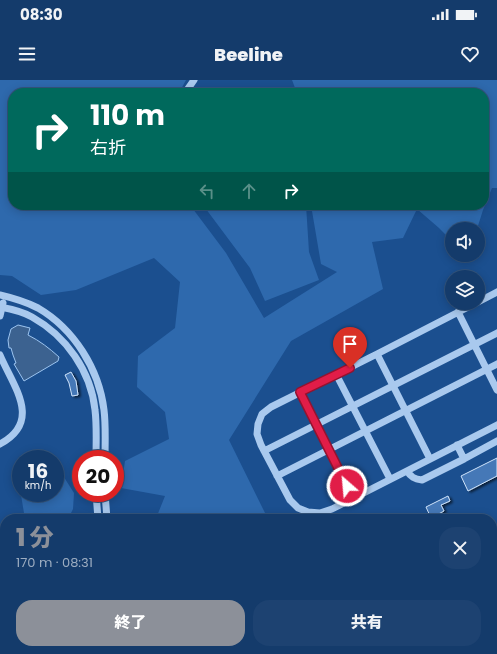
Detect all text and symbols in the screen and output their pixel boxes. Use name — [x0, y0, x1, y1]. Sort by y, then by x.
text: 08:30 — [20, 4, 63, 25]
text: Beeline — [214, 42, 283, 67]
icon: menu — [16, 43, 38, 65]
icon: heart — [459, 43, 481, 65]
text: 110 m — [90, 96, 165, 135]
icon: right — [24, 104, 76, 156]
text: 右折 — [90, 135, 126, 160]
icon: left — [196, 180, 218, 202]
icon: ahead — [238, 180, 260, 202]
icon: right — [280, 180, 302, 202]
map controls — [445, 222, 485, 310]
button: sound — [445, 222, 485, 262]
button: layers — [445, 270, 485, 310]
pin — [333, 327, 367, 368]
icon: arrive — [339, 333, 361, 355]
speed limit sign: 20 — [72, 450, 124, 502]
text: 16 — [28, 457, 48, 485]
position arrow — [326, 465, 368, 507]
text: km/h — [25, 478, 51, 493]
text: 1 分 — [16, 521, 54, 554]
button: close — [439, 527, 481, 569]
text: 170 m · 08:31 — [16, 553, 93, 572]
button: 終了 — [16, 600, 245, 646]
button: 共有 — [253, 600, 481, 646]

